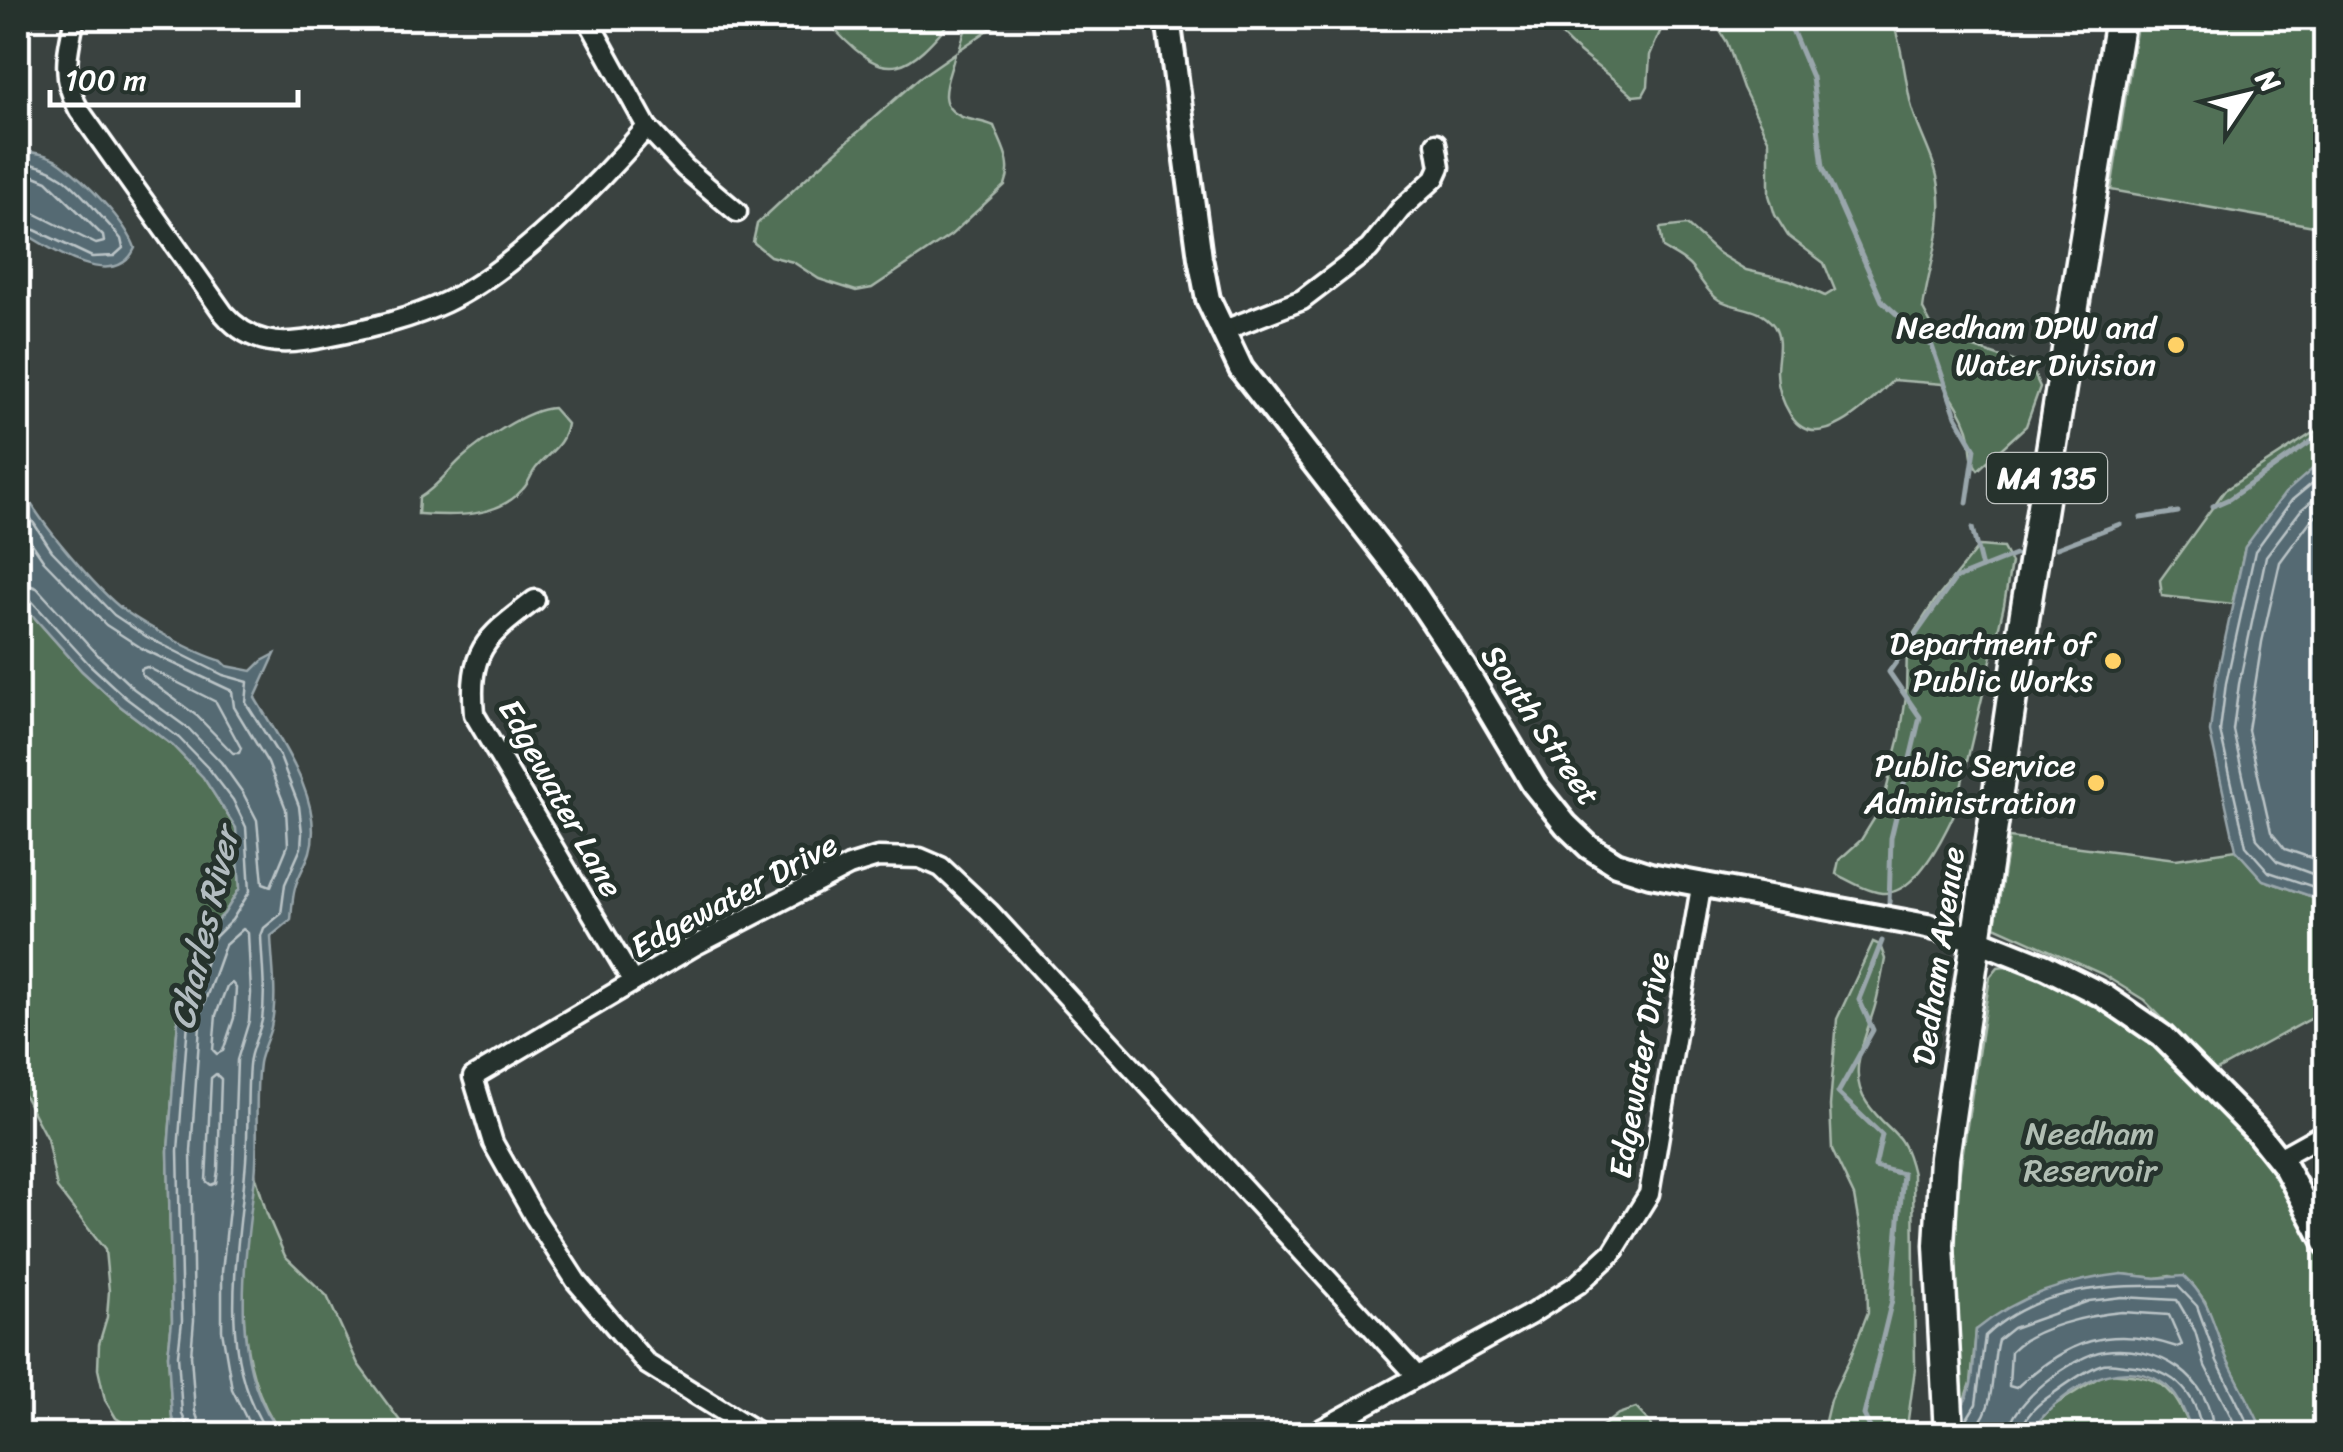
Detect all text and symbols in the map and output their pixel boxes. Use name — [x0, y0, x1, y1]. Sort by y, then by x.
scale bar — [50, 45, 298, 107]
north arrow — [2198, 45, 2298, 145]
text: 100 m — [65, 53, 147, 107]
text: N — [2242, 58, 2294, 103]
place label: Needham DPW and Water Division — [1896, 299, 2158, 393]
marker: Needham DPW and Water Division — [2165, 334, 2187, 356]
road number: MA 135 — [1987, 453, 2107, 503]
place label: Department of Public Works — [1890, 615, 2097, 709]
street label: South Street — [1465, 632, 1616, 818]
marker: Department of Public Works — [2102, 650, 2124, 672]
street label: Edgewater Lane — [482, 688, 639, 909]
place label: Public Service Administration — [1863, 737, 2076, 831]
marker: Public Service Administration — [2085, 772, 2107, 794]
water label: Charles River — [151, 816, 259, 1035]
street label: Edgewater Drive — [620, 817, 849, 974]
street label: Dedham Avenue — [1895, 843, 1982, 1069]
street label: Edgewater Drive — [1592, 948, 1687, 1183]
park label: Needham Reservoir — [2024, 1105, 2158, 1199]

